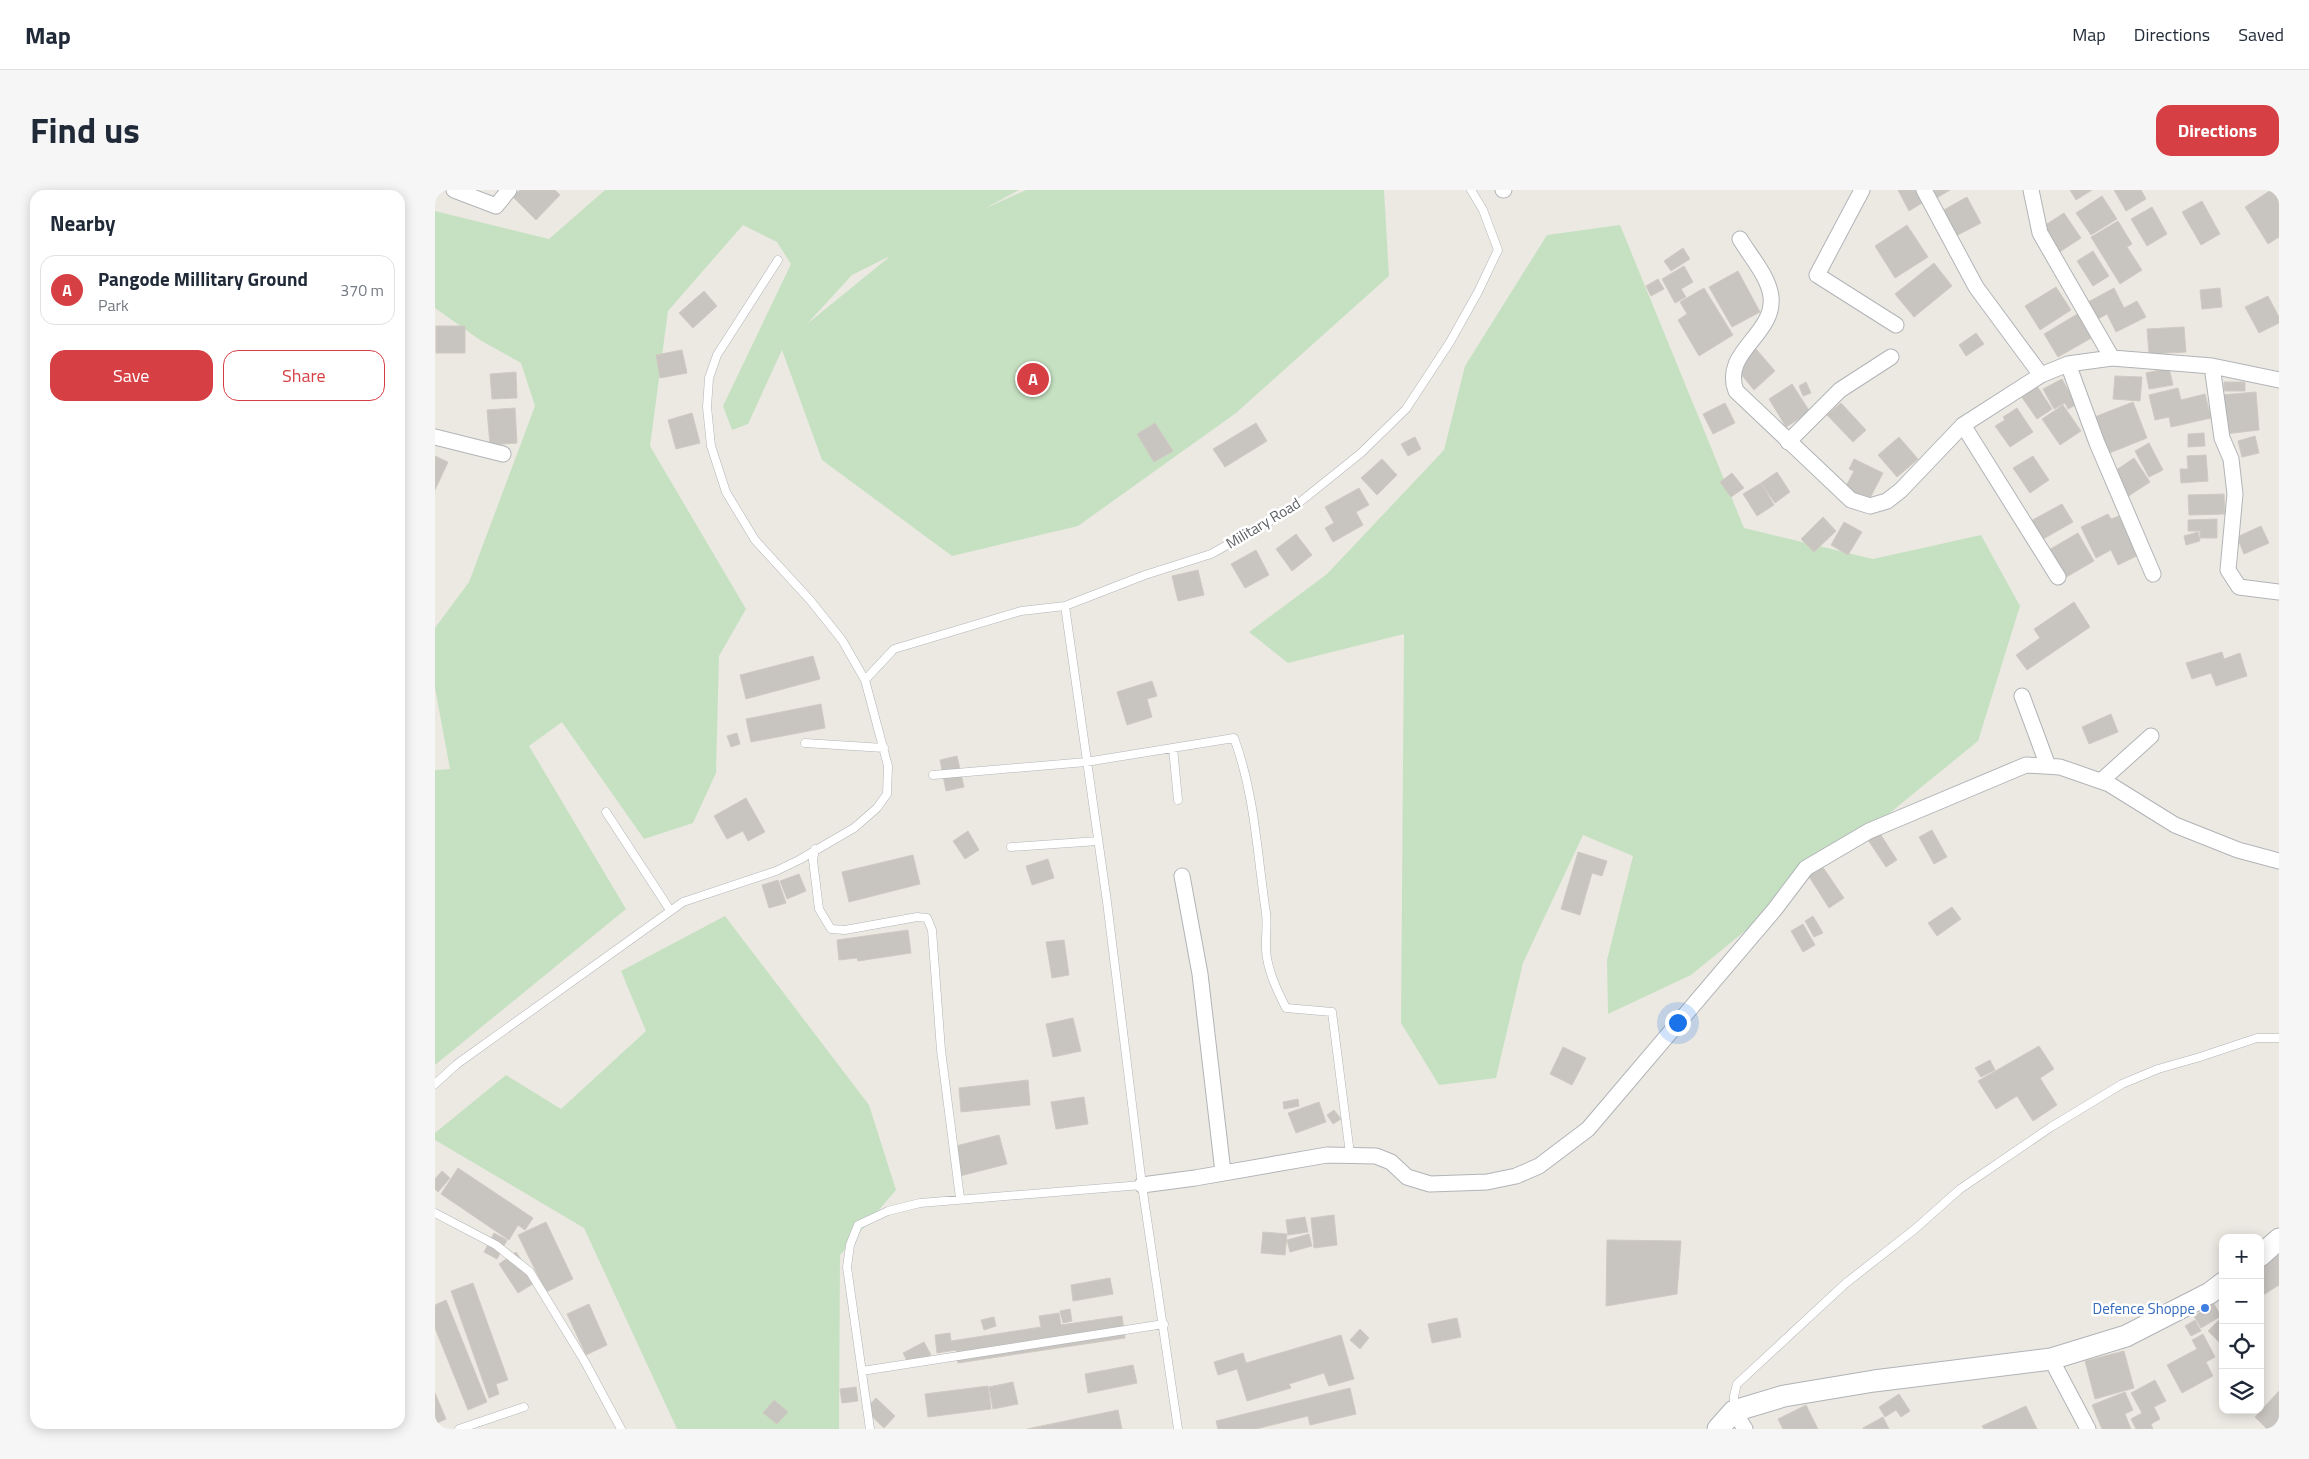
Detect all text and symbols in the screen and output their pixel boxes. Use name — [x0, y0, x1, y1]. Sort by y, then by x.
text: Map — [25, 17, 71, 53]
text: Map — [2072, 21, 2106, 48]
text: Directions — [2134, 21, 2210, 48]
text: Saved — [2238, 21, 2284, 48]
text: Find us — [30, 103, 140, 157]
button: Directions — [2156, 105, 2279, 156]
text: Nearby — [50, 207, 115, 239]
text: Pangode Millitary Ground — [98, 264, 308, 293]
text: A — [62, 278, 72, 302]
text: 370 m — [340, 278, 384, 302]
text: Park — [98, 293, 129, 317]
button: Save — [50, 350, 213, 401]
button: Share — [223, 350, 385, 401]
pin: A — [1017, 360, 1049, 398]
street label: Military Road — [1221, 492, 1305, 554]
your location — [1665, 1010, 1691, 1036]
map controls — [2219, 1234, 2264, 1414]
button: + — [2219, 1234, 2264, 1279]
button: − — [2219, 1279, 2264, 1324]
place label: Defence Shoppe — [2092, 1297, 2195, 1320]
marker: Defence Shoppe — [2199, 1302, 2211, 1314]
button: locate — [2219, 1324, 2264, 1369]
button: layers — [2219, 1369, 2264, 1414]

